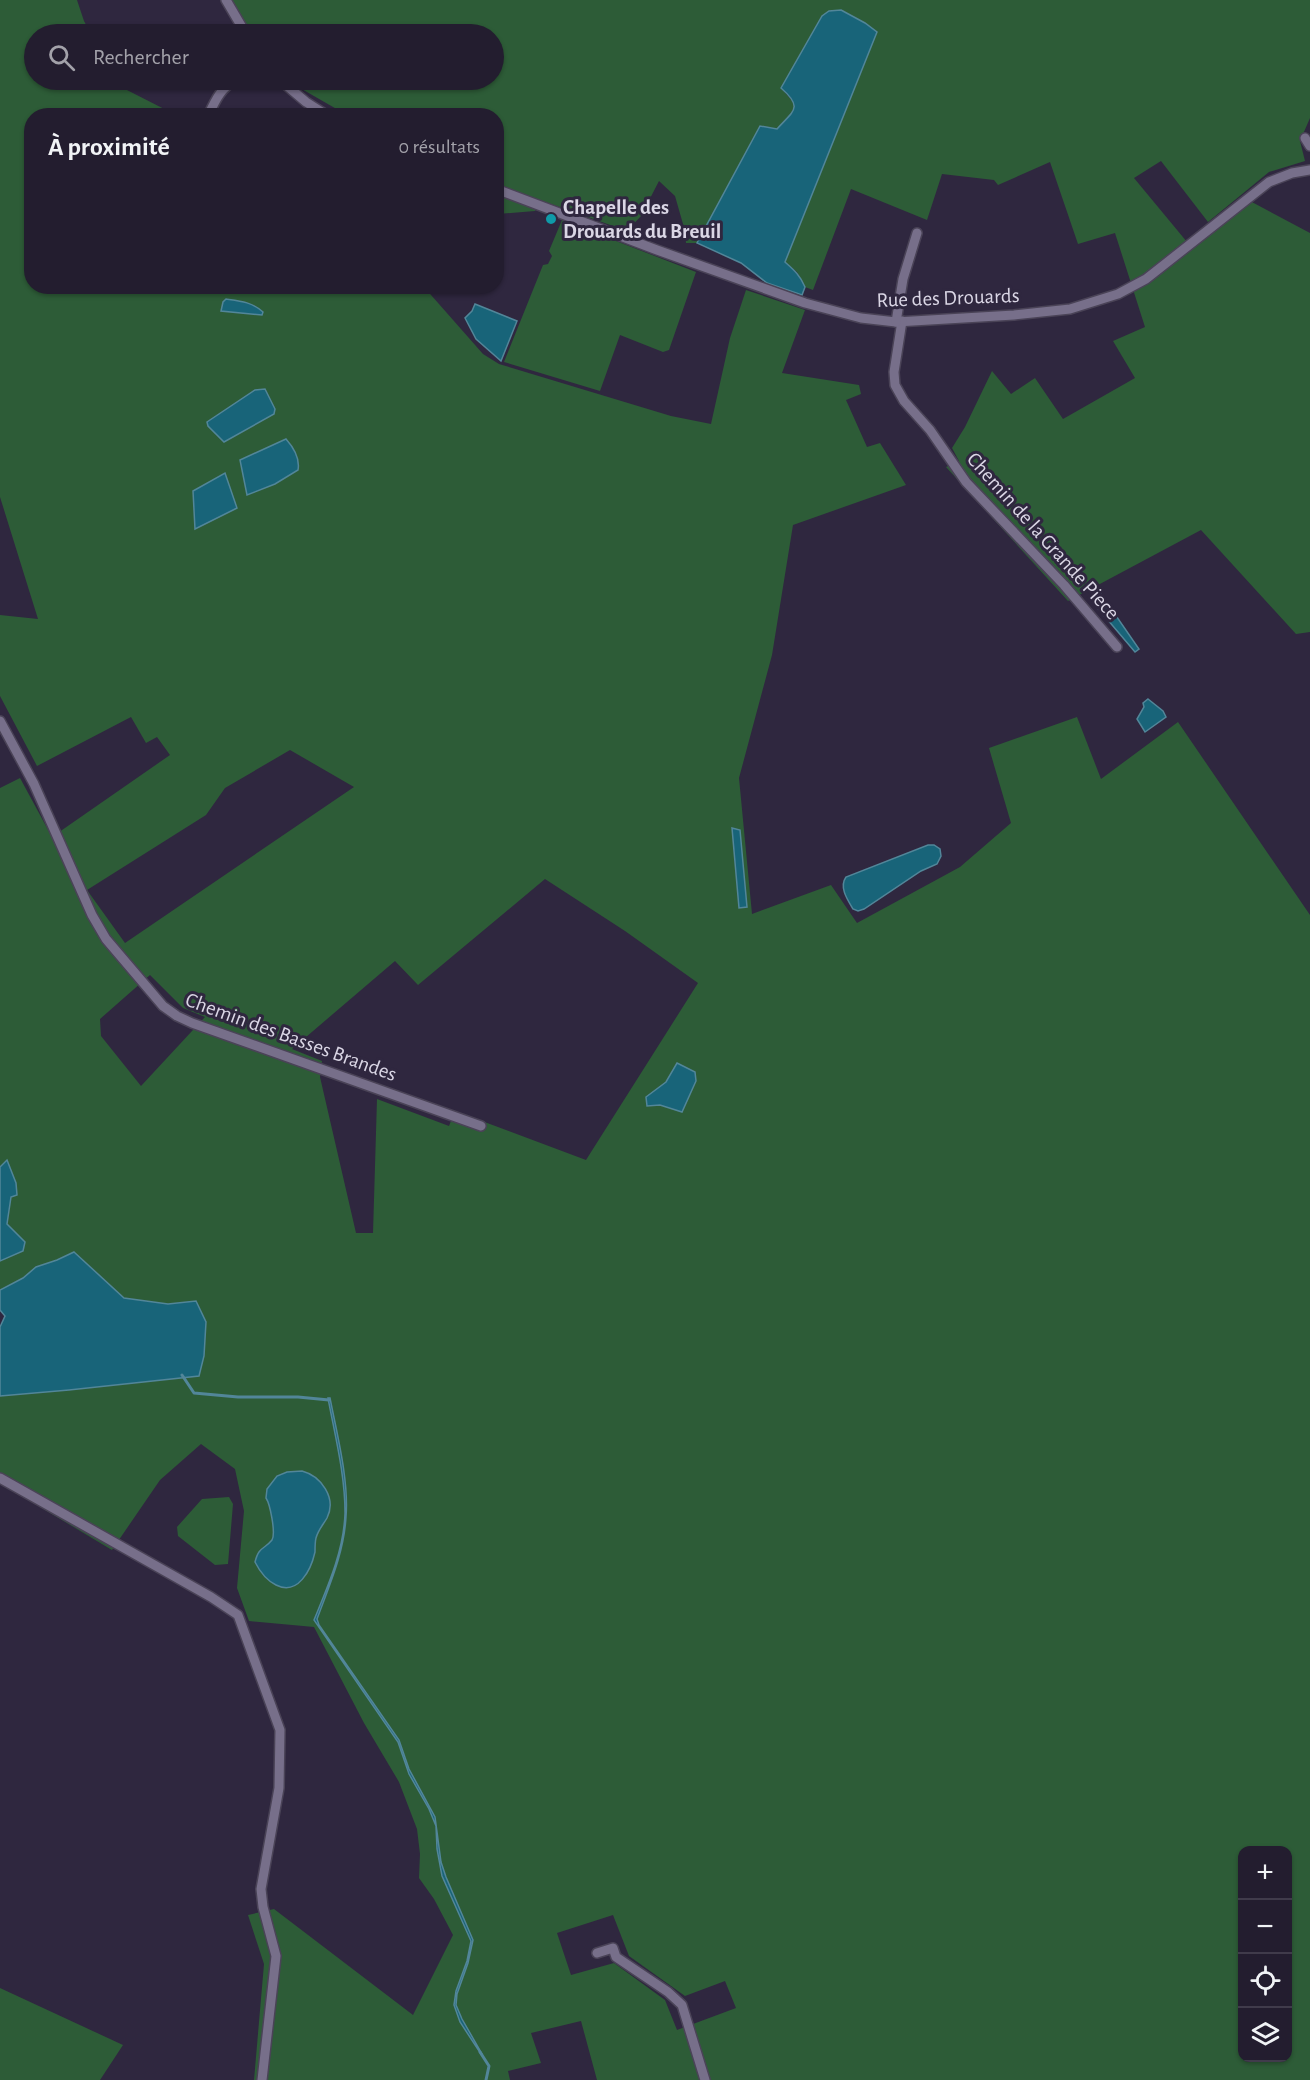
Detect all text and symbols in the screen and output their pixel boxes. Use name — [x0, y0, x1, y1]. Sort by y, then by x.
search box — [24, 24, 504, 90]
icon: search — [45, 41, 78, 74]
text: Rechercher — [93, 46, 189, 68]
text: À proximité — [48, 134, 170, 160]
text: 0 résultats — [399, 137, 480, 157]
place label: Chapelle des Drouards du Breuil — [563, 197, 721, 242]
marker: Chapelle des Drouards du Breuil — [544, 212, 558, 226]
street label: Rue des Drouards — [876, 285, 1020, 311]
street label: Chemin de la Grande Piece — [963, 448, 1123, 624]
street label: Chemin des Basses Brandes — [183, 989, 399, 1085]
map controls — [1238, 1846, 1292, 2062]
button: + — [1238, 1846, 1292, 1900]
button: − — [1238, 1900, 1292, 1954]
button: locate — [1238, 1954, 1292, 2008]
button: layers — [1238, 2008, 1292, 2062]

